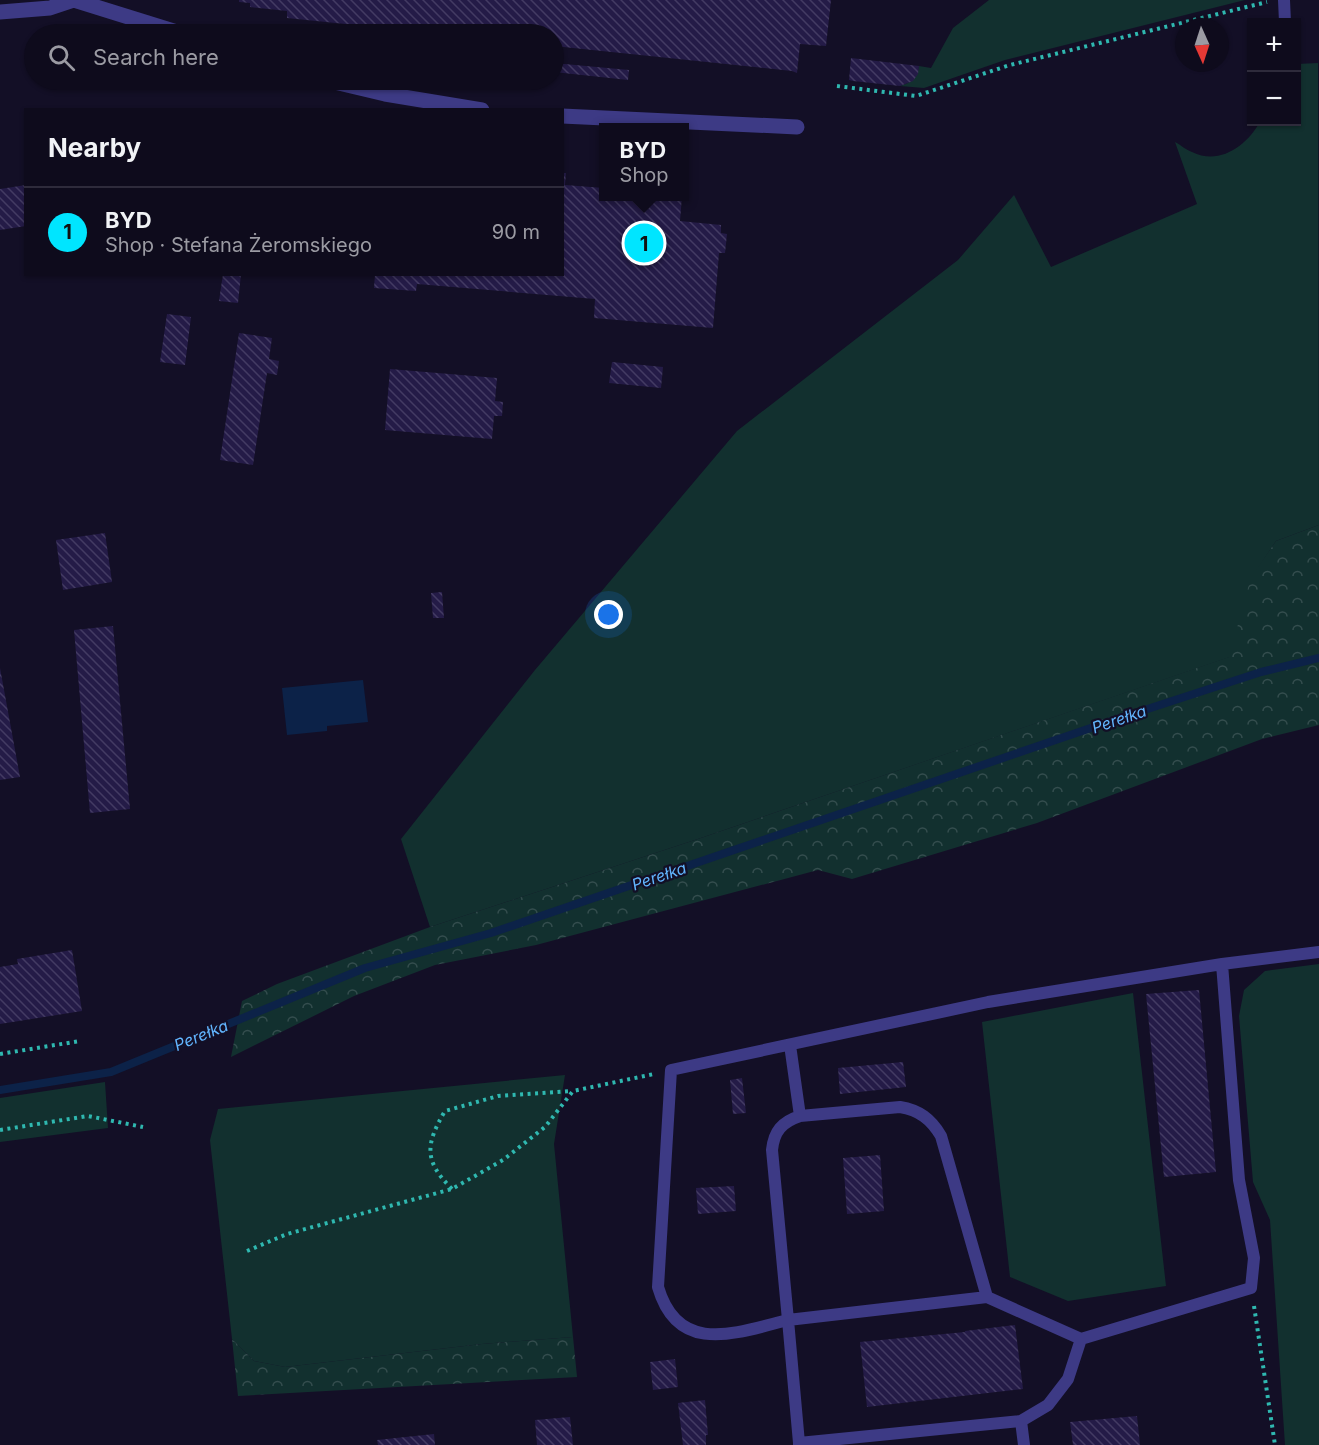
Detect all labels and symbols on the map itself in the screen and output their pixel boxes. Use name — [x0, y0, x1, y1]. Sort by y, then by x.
north arrow — [1175, 18, 1229, 72]
pin: 1 — [624, 220, 664, 266]
your location — [594, 600, 623, 629]
water label: Perełka — [1089, 700, 1149, 738]
water label: Perełka — [629, 857, 689, 895]
water label: Perełka — [171, 1015, 231, 1055]

